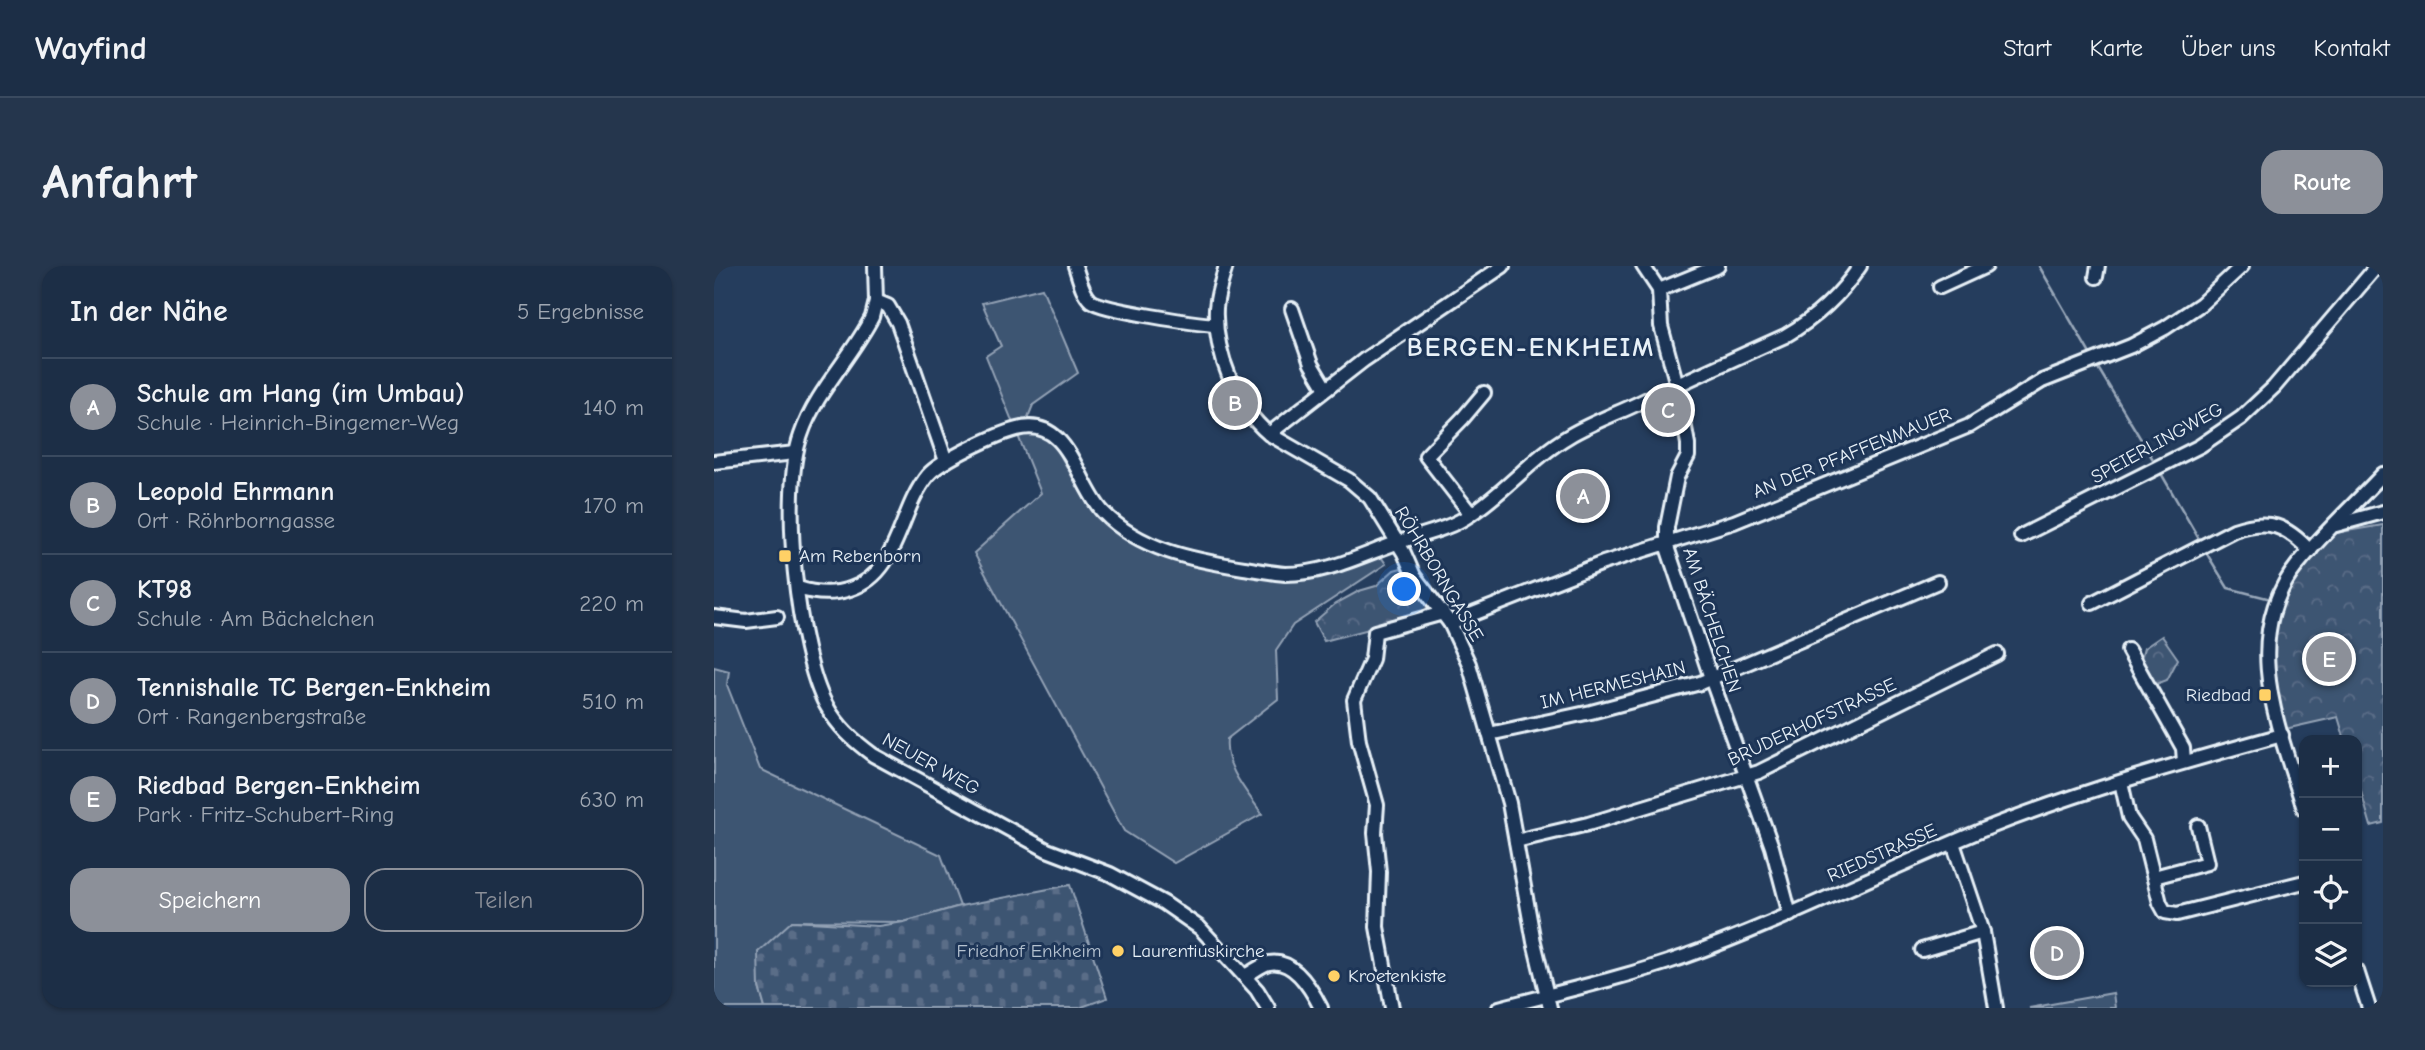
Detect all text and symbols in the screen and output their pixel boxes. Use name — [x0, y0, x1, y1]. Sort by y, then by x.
text: Wayfind — [35, 29, 147, 67]
text: Start — [2003, 34, 2051, 62]
text: Karte — [2089, 34, 2143, 62]
text: Über uns — [2181, 34, 2276, 62]
text: Kontakt — [2314, 34, 2390, 62]
button: Route — [2261, 150, 2383, 214]
text: Anfahrt — [42, 154, 197, 210]
text: In der Nähe — [70, 294, 228, 329]
text: 5 Ergebnisse — [517, 298, 644, 325]
district label: BERGEN-ENKHEIM — [1407, 333, 1655, 363]
pin: B — [1212, 377, 1258, 429]
text: Schule am Hang (im Umbau) — [137, 379, 465, 409]
pin: C — [1645, 384, 1691, 436]
text: A — [87, 394, 99, 421]
text: 140 m — [583, 394, 644, 421]
street label: SPEIERLINGWEG — [2087, 398, 2227, 488]
street label: AN DER PFAFFENMAUER — [1750, 403, 1954, 503]
text: Schule · Heinrich-Bingemer-Weg — [137, 409, 459, 436]
pin: A — [1560, 470, 1606, 522]
text: Leopold Ehrmann — [137, 477, 334, 507]
text: B — [86, 492, 100, 519]
text: 170 m — [583, 492, 644, 519]
street label: RÖHRBORNGASSE — [1390, 503, 1488, 645]
text: Ort · Röhrborngasse — [137, 507, 335, 534]
place label: Am Rebenborn — [799, 545, 921, 567]
street label: AM BÄCHELCHEN — [1678, 545, 1746, 695]
marker: Am Rebenborn — [777, 548, 793, 564]
your location — [1387, 572, 1421, 606]
text: KT98 — [137, 575, 192, 605]
text: C — [86, 590, 100, 617]
text: 220 m — [579, 590, 644, 617]
text: Schule · Am Bächelchen — [137, 605, 375, 632]
pin: E — [2306, 633, 2352, 685]
street label: IM HERMESHAIN — [1538, 656, 1688, 714]
text: Tennishalle TC Bergen-Enkheim — [137, 673, 491, 703]
street label: BRUDERHOFSTRASSE — [1724, 673, 1900, 771]
place label: Riedbad — [2186, 684, 2251, 706]
marker: Riedbad — [2257, 687, 2273, 703]
text: D — [86, 688, 100, 715]
text: 510 m — [582, 688, 644, 715]
text: Ort · Rangenbergstraße — [137, 703, 366, 730]
street label: NEUER WEG — [879, 728, 983, 800]
map controls — [2299, 735, 2362, 987]
button: + — [2299, 735, 2362, 798]
text: Riedbad Bergen-Enkheim — [137, 771, 420, 801]
text: E — [86, 786, 100, 813]
text: 630 m — [579, 786, 644, 813]
button: − — [2299, 798, 2362, 861]
text: Park · Fritz-Schubert-Ring — [137, 801, 394, 828]
street label: RIEDSTRASSE — [1824, 819, 1940, 887]
button: locate — [2299, 861, 2362, 924]
button: Speichern — [70, 868, 350, 932]
button: Teilen — [364, 868, 644, 932]
button: layers — [2299, 924, 2362, 987]
pin: D — [2034, 927, 2080, 979]
park label: Friedhof Enkheim — [956, 940, 1102, 962]
place label: Laurentiuskirche — [1132, 940, 1265, 962]
marker: Laurentiuskirche — [1110, 943, 1126, 959]
place label: Kroetenkiste — [1348, 965, 1446, 987]
marker: Kroetenkiste — [1326, 968, 1342, 984]

